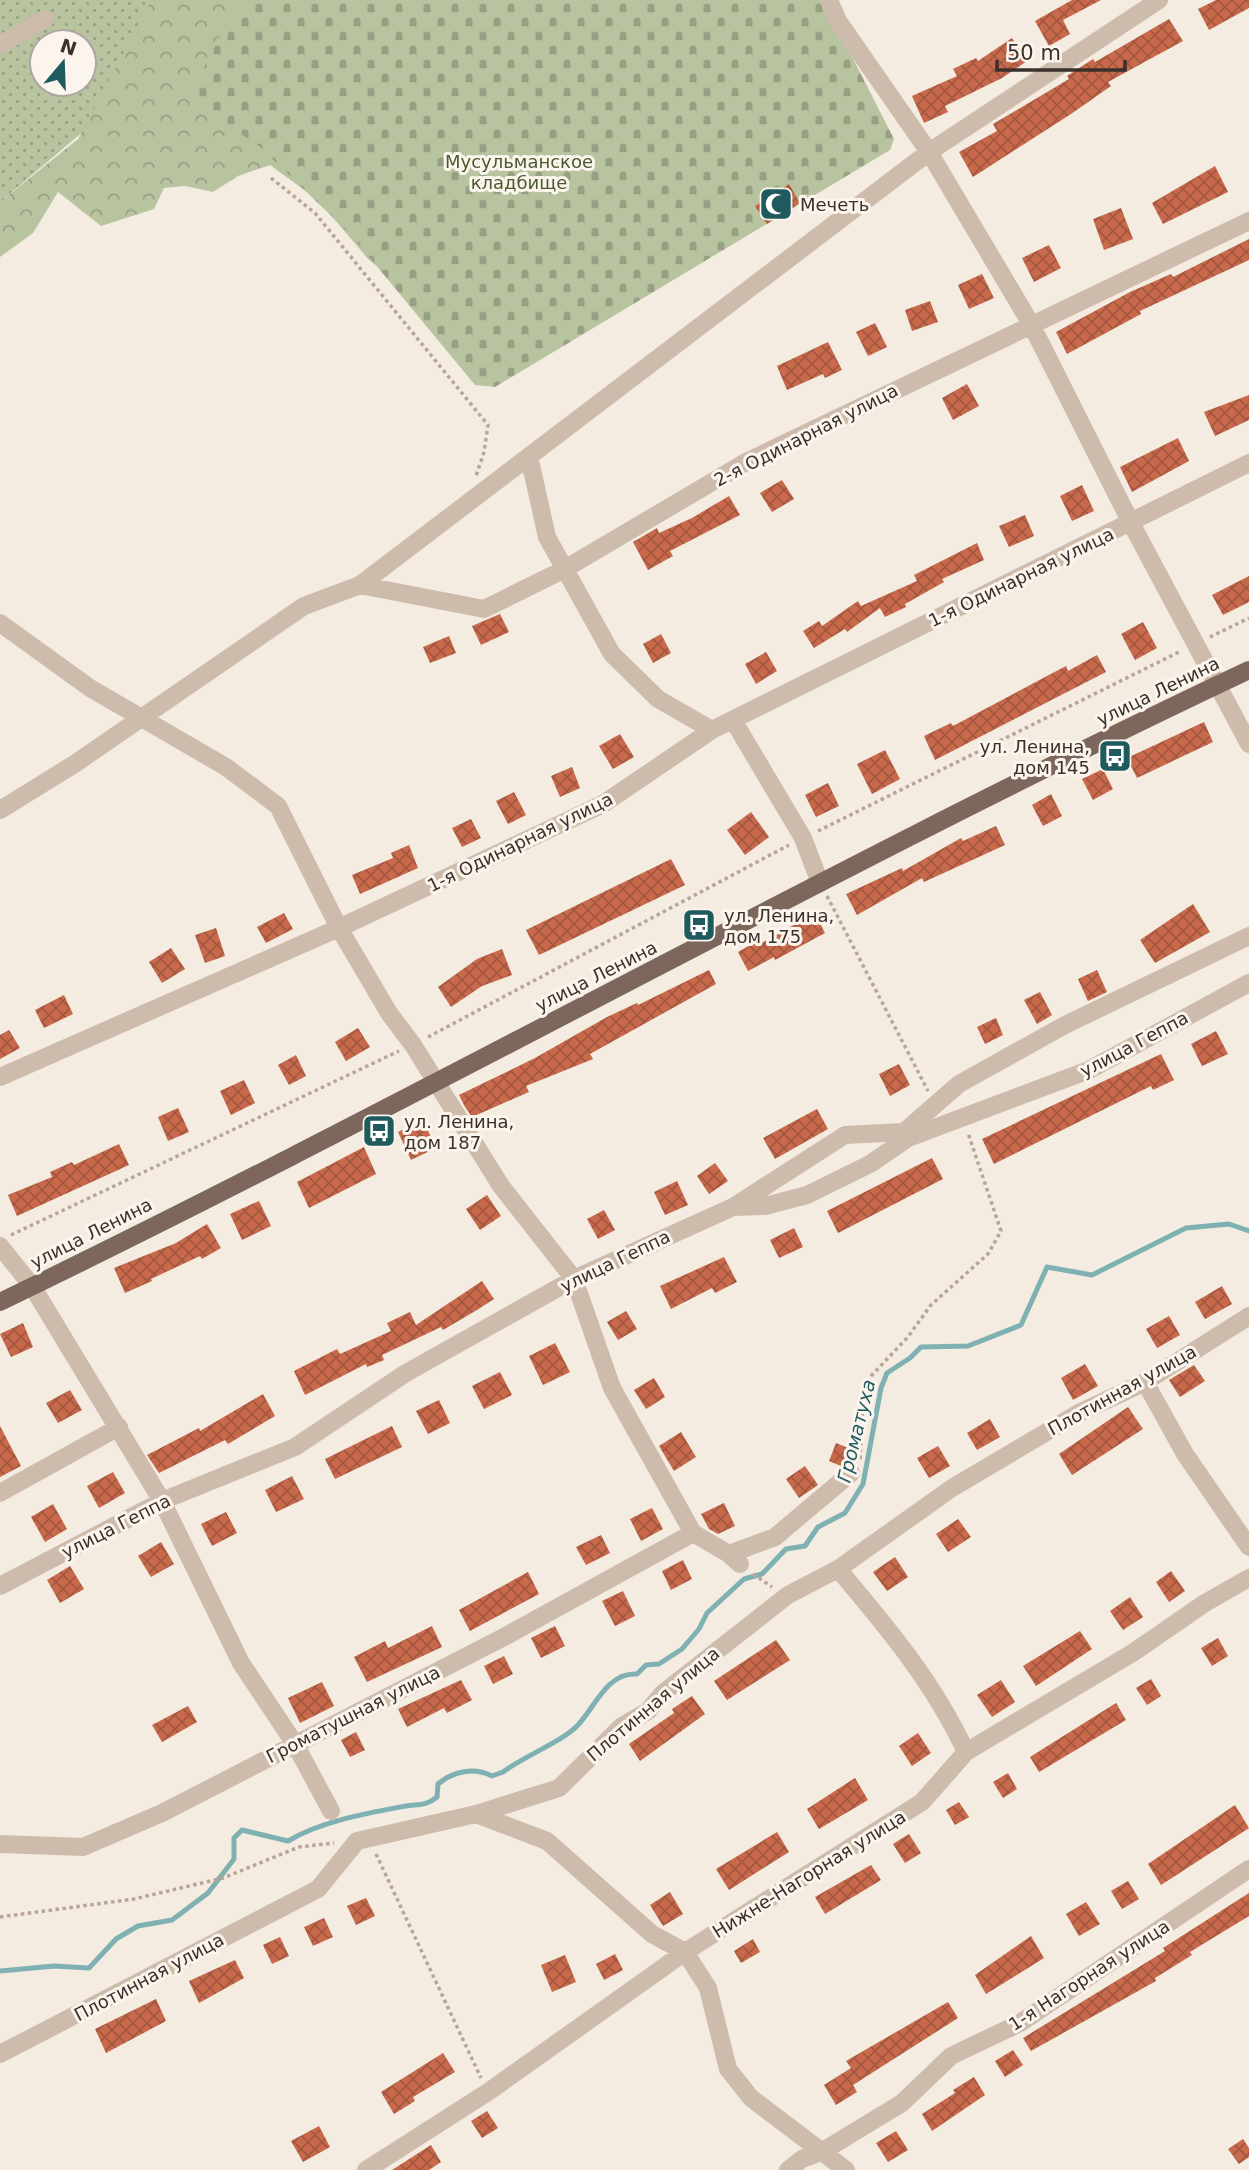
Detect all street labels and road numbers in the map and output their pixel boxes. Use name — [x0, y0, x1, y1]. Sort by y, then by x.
street label: 2-я Одинарная улица — [711, 379, 901, 491]
street label: 1-я Одинарная улица — [925, 523, 1117, 631]
street label: улица Ленина — [1093, 652, 1223, 730]
street label: 1-я Одинарная улица — [424, 788, 616, 896]
street label: улица Ленина — [532, 936, 660, 1016]
street label: улица Геппа — [1076, 1007, 1192, 1081]
street label: улица Ленина — [27, 1193, 155, 1273]
street label: улица Геппа — [557, 1225, 673, 1297]
street label: Плотинная улица — [1044, 1340, 1200, 1440]
street label: улица Геппа — [58, 1490, 174, 1562]
street label: Плотинная улица — [582, 1642, 724, 1766]
street label: Громатушная улица — [263, 1661, 443, 1767]
street label: Нижне-Нагорная улица — [709, 1806, 909, 1942]
street label: 1-я Нагорная улица — [1005, 1915, 1173, 2035]
street label: Плотинная улица — [71, 1929, 227, 2025]

